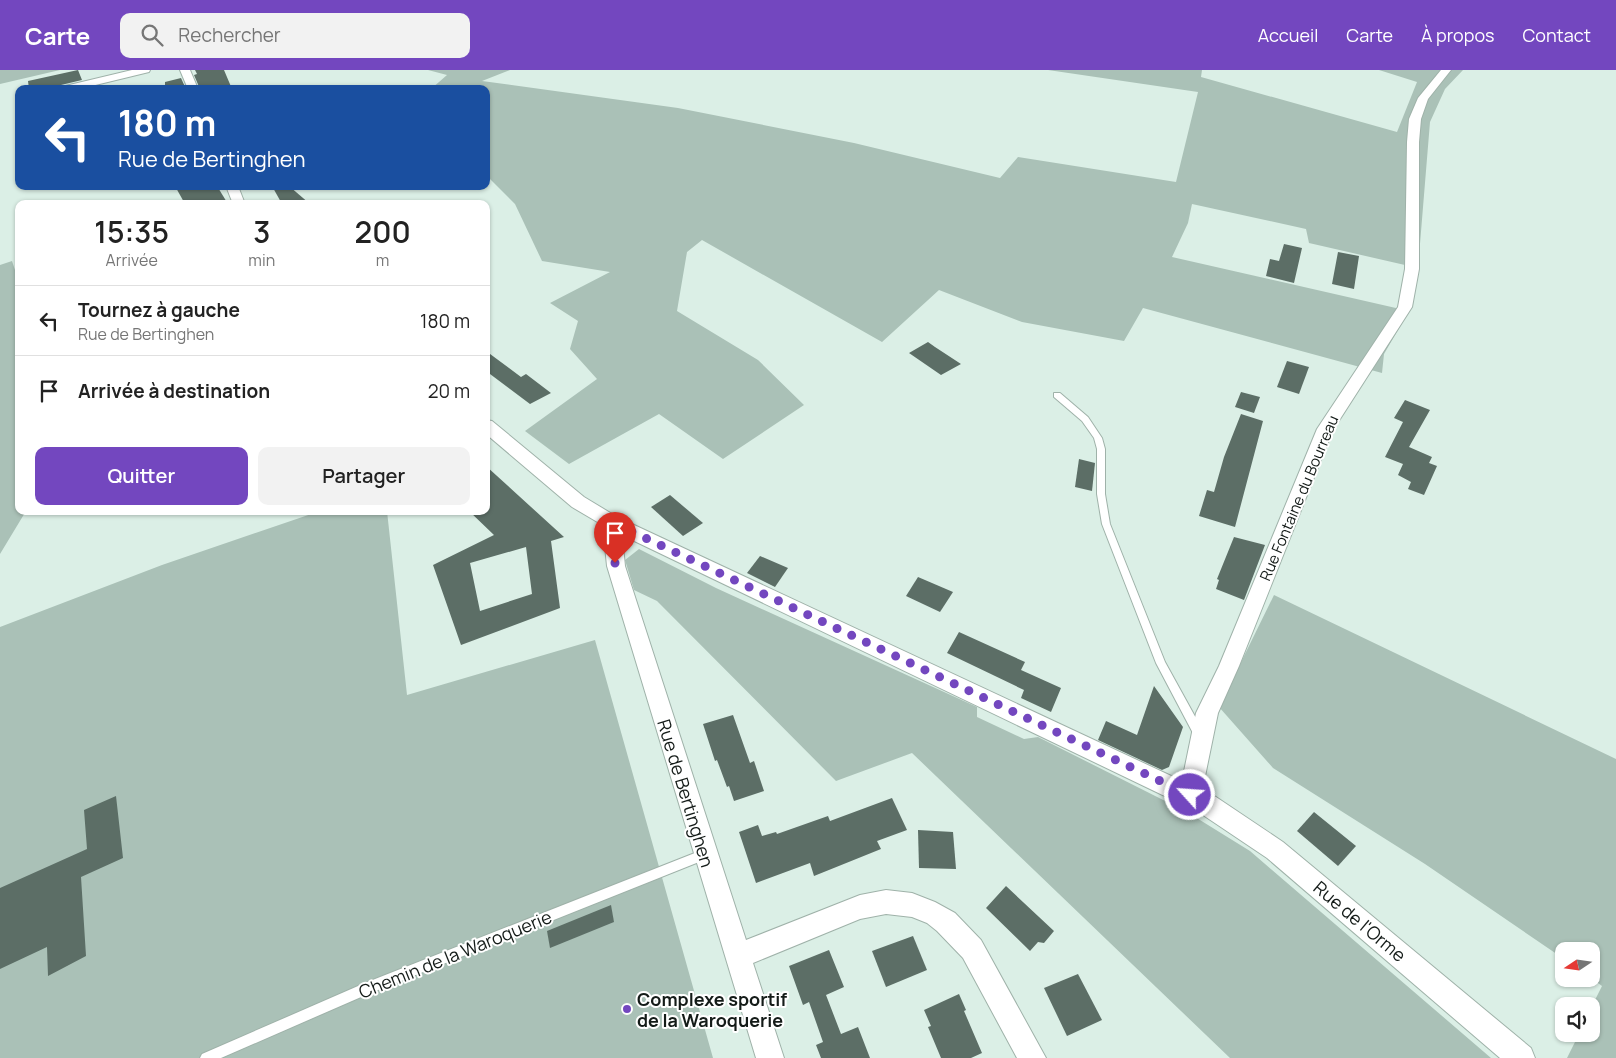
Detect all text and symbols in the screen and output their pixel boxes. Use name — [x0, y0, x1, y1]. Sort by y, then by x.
search box — [120, 13, 470, 58]
text: Carte — [25, 19, 90, 52]
icon: search — [138, 21, 166, 49]
text: Rechercher — [178, 22, 281, 48]
text: Accueil — [1258, 23, 1318, 47]
text: Carte — [1346, 23, 1393, 47]
text: À propos — [1421, 23, 1494, 47]
text: Contact — [1522, 23, 1591, 47]
text: 180 m — [118, 99, 216, 147]
icon: left — [35, 105, 100, 170]
text: Rue de Bertinghen — [118, 144, 305, 174]
text: 15:35 — [94, 211, 169, 252]
text: 3 — [253, 211, 270, 252]
text: 200 — [355, 211, 411, 252]
text: Arrivée — [106, 249, 158, 271]
text: min — [248, 249, 275, 271]
text: m — [376, 249, 389, 271]
text: Tournez à gauche — [78, 297, 240, 323]
icon: left — [35, 307, 63, 335]
text: 180 m — [420, 308, 470, 334]
text: Rue de Bertinghen — [78, 323, 214, 345]
icon: arrive — [35, 377, 63, 405]
text: Arrivée à destination — [78, 378, 270, 404]
text: 20 m — [428, 378, 470, 404]
street label: Rue Fontaine du Bourreau — [1255, 412, 1343, 584]
button: Quitter — [35, 447, 248, 505]
button: Partager — [258, 447, 470, 505]
pin — [594, 512, 636, 563]
icon: arrive — [601, 519, 629, 547]
street label: Rue de Bertinghen — [652, 716, 720, 870]
position arrow — [1163, 768, 1215, 820]
street label: Rue de l'Orme — [1309, 875, 1411, 967]
street label: Chemin de la Waroquerie — [355, 904, 555, 1004]
north arrow — [1555, 942, 1600, 988]
map controls — [1555, 942, 1600, 1042]
place label: Complexe sportif de la Waroquerie — [637, 987, 787, 1032]
button: sound — [1555, 997, 1600, 1042]
marker: Complexe sportif de la Waroquerie — [621, 1003, 633, 1015]

